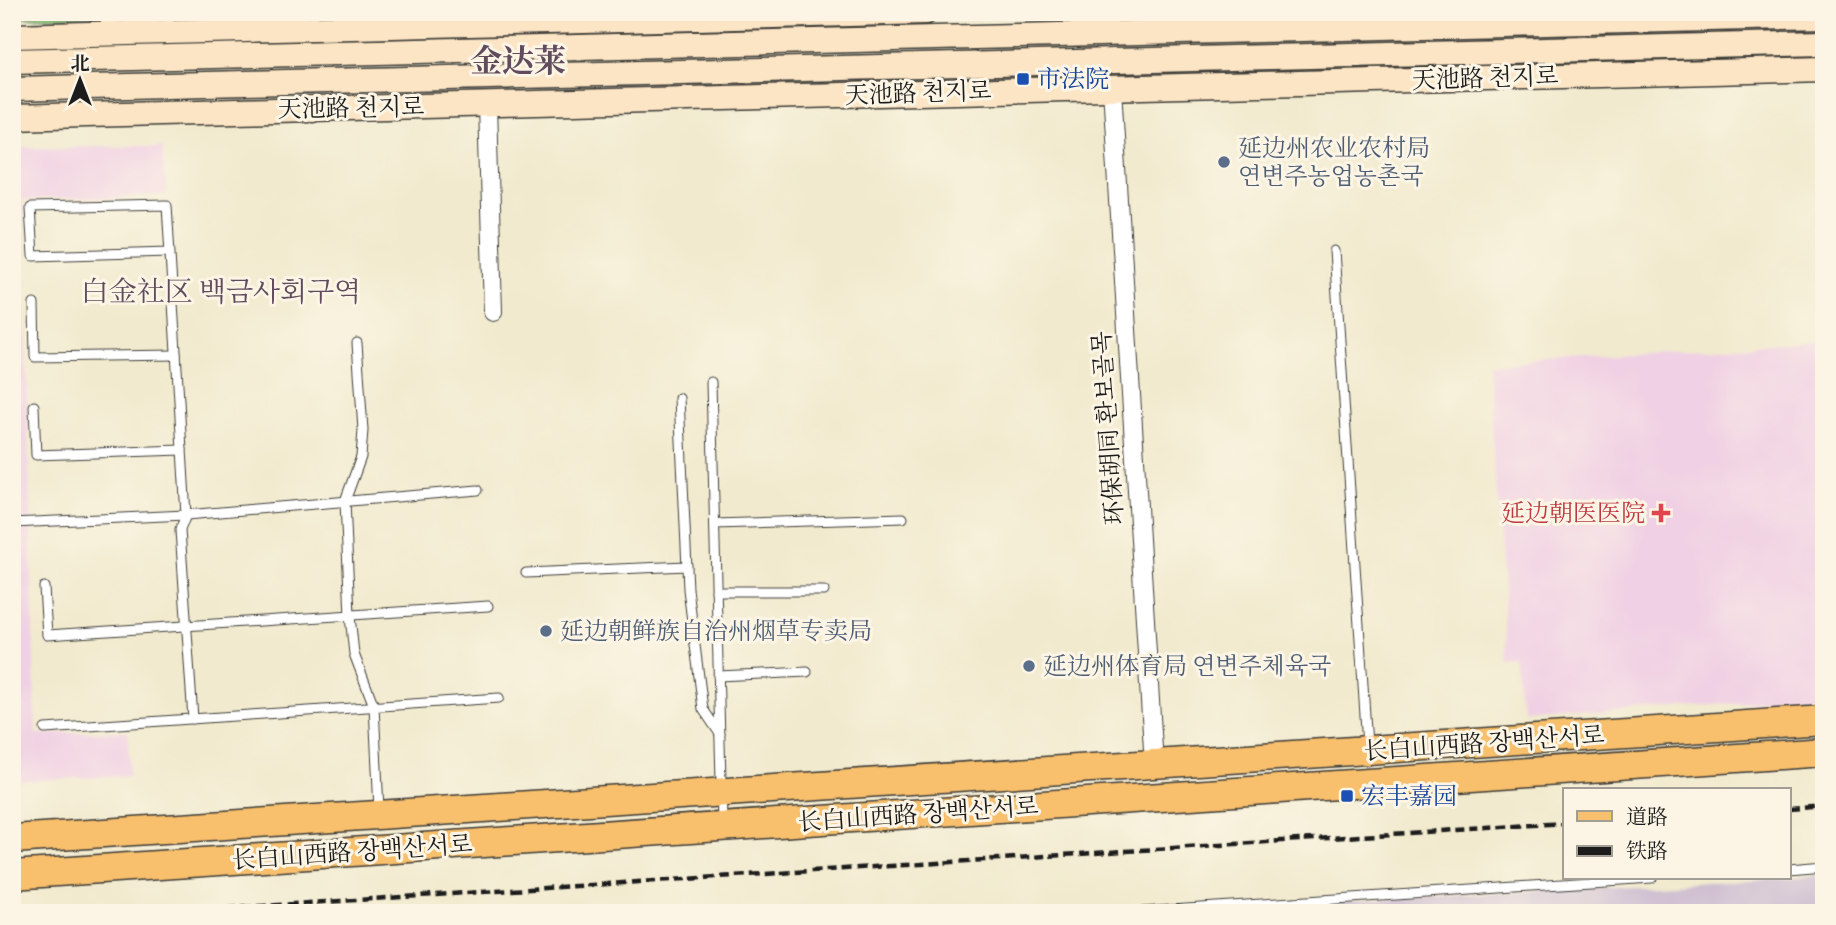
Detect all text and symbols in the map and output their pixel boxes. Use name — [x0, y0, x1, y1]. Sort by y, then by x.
district label: 金达莱 — [470, 42, 566, 81]
north arrow — [46, 46, 116, 116]
text: 北 — [70, 52, 90, 75]
street label: 天池路 천지로 — [1411, 60, 1559, 96]
place label: 市法院 — [1037, 64, 1109, 94]
marker: 市法院 — [1015, 71, 1031, 87]
street label: 天池路 천지로 — [844, 75, 992, 111]
street label: 天池路 천지로 — [277, 92, 425, 124]
place label: 延边州农业农村局 연변주농업농촌국 — [1238, 133, 1430, 191]
marker: 延边州农业农村局 연변주농업농촌국 — [1216, 154, 1232, 170]
district label: 白金社区 백금사회구역 — [81, 274, 361, 309]
street label: 环保胡同 환보골목 — [1086, 330, 1130, 526]
place label: 延边朝医医院 — [1501, 498, 1645, 528]
marker: 延边朝医医院 — [1651, 503, 1671, 523]
place label: 延边朝鲜族自治州烟草专卖局 — [560, 616, 872, 646]
marker: 延边朝鲜族自治州烟草专卖局 — [538, 623, 554, 639]
place label: 延边州体育局 연변주체육국 — [1043, 651, 1331, 681]
marker: 延边州体育局 연변주체육국 — [1021, 658, 1037, 674]
street label: 长白山西路 장백산서로 — [1363, 720, 1605, 766]
place label: 宏丰嘉园 — [1361, 781, 1457, 811]
marker: 宏丰嘉园 — [1339, 788, 1355, 804]
legend — [1563, 788, 1790, 880]
street label: 长白山西路 장백산서로 — [797, 791, 1039, 837]
text: 道路 — [1626, 804, 1668, 830]
street label: 长白山西路 장백산서로 — [231, 829, 473, 875]
text: 铁路 — [1626, 838, 1668, 864]

